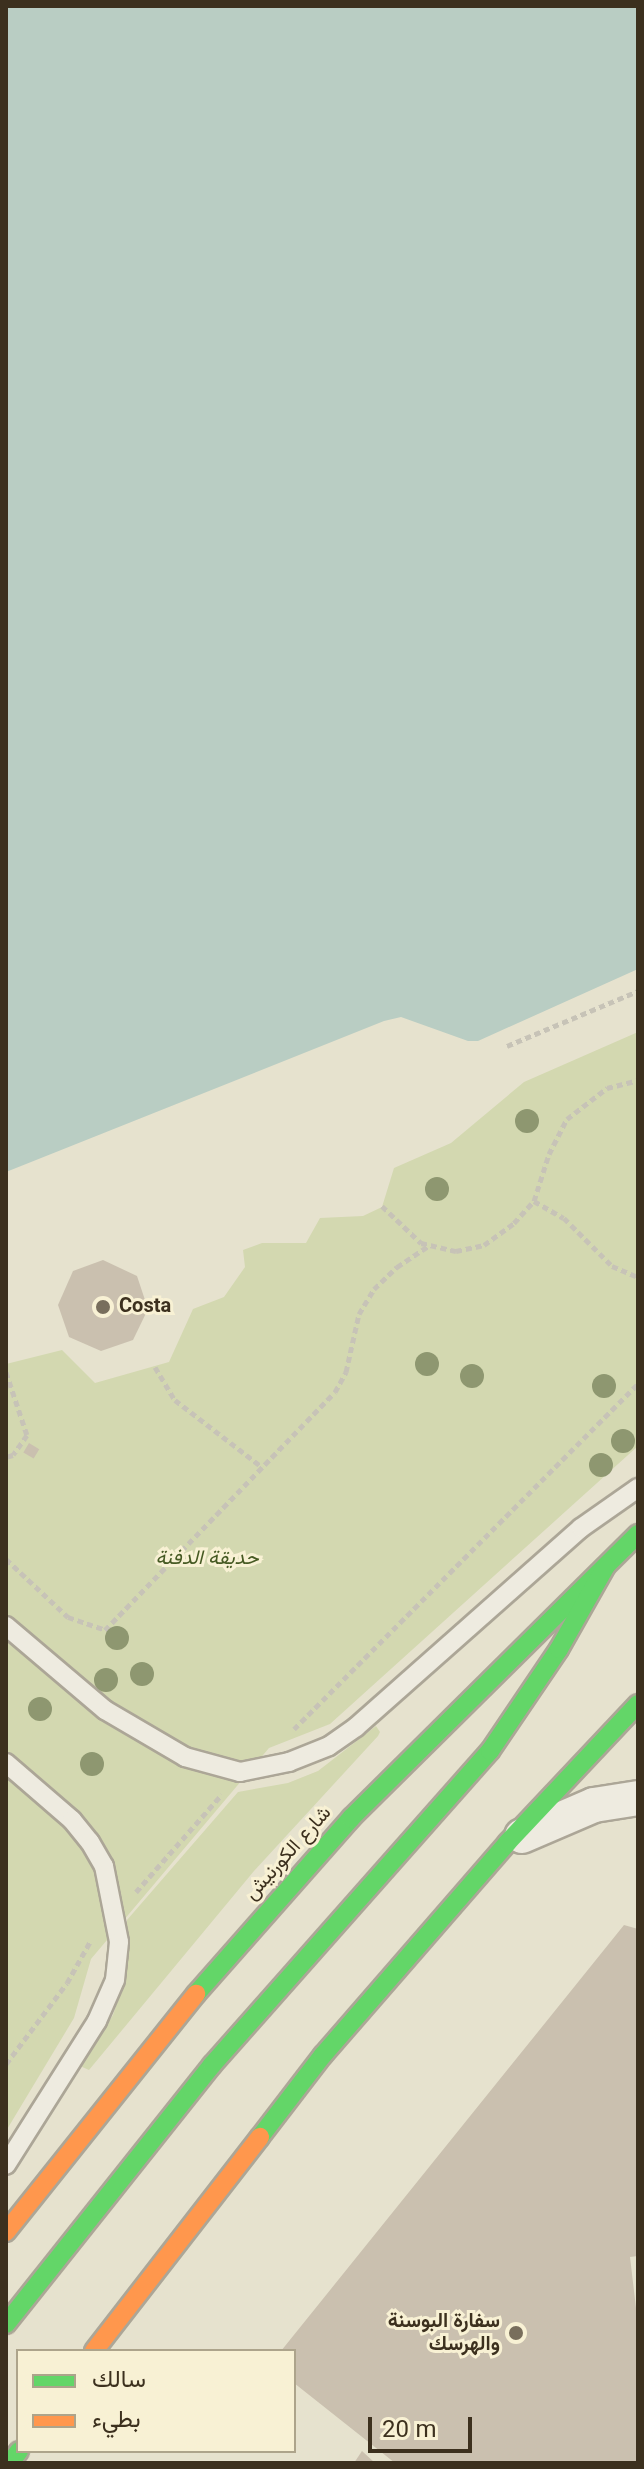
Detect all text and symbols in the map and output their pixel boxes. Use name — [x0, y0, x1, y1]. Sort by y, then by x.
place label: Costa — [119, 1295, 171, 1319]
marker: Costa — [94, 1298, 112, 1316]
park label: حديقة الدفنة — [155, 1547, 259, 1571]
street label: شارع الكورنيش — [241, 1802, 337, 1906]
place label: سفارة البوسنة والهرسك — [388, 2310, 500, 2357]
marker: سفارة البوسنة والهرسك — [507, 2324, 525, 2342]
legend — [16, 2349, 296, 2453]
text: سالك — [92, 2362, 146, 2400]
scale bar — [372, 2401, 476, 2451]
text: بطيء — [92, 2402, 141, 2440]
text: 20 m — [382, 2412, 436, 2450]

